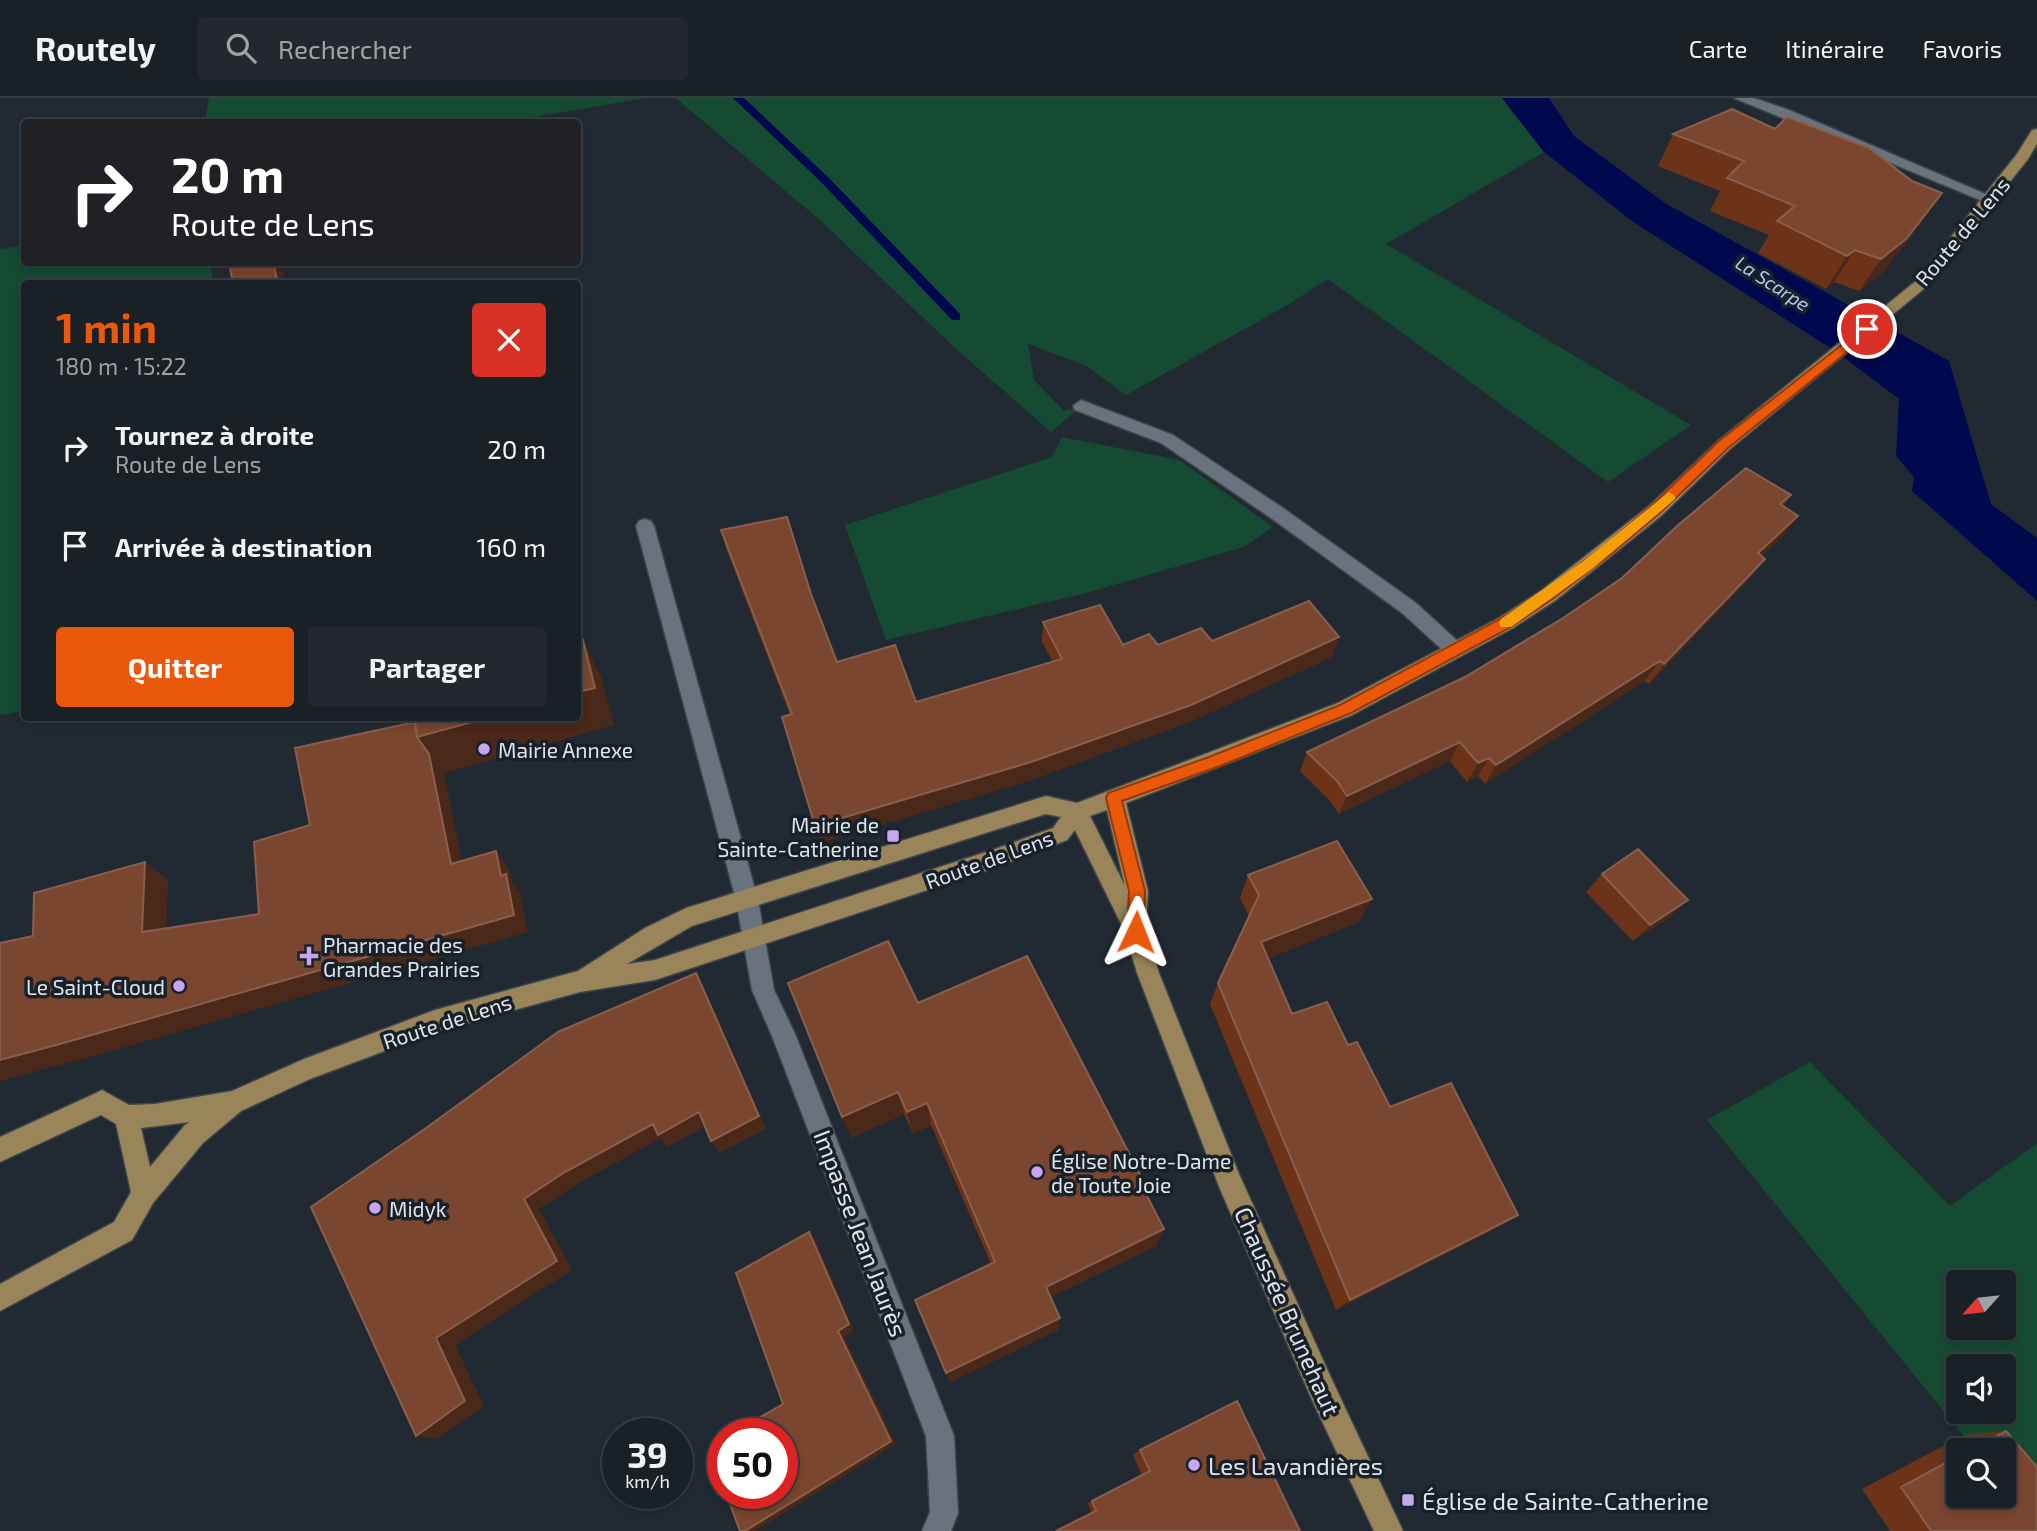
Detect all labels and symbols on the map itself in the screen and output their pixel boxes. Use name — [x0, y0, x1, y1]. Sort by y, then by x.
street label: Route de Lens — [1909, 172, 2015, 290]
water label: La Scarpe — [1731, 250, 1815, 316]
pin — [1837, 299, 1897, 359]
place label: Mairie Annexe — [498, 737, 633, 762]
marker: Mairie Annexe — [476, 741, 492, 757]
place label: Mairie de Sainte-Catherine — [717, 812, 879, 861]
street label: Route de Lens — [922, 824, 1056, 894]
marker: Mairie de Sainte-Catherine — [885, 828, 901, 844]
position arrow — [1099, 895, 1173, 969]
place label: Pharmacie des Grandes Prairies — [323, 932, 480, 981]
marker: Pharmacie des Grandes Prairies — [301, 948, 317, 964]
place label: Le Saint-Cloud — [26, 974, 165, 999]
marker: Le Saint-Cloud — [171, 978, 187, 994]
street label: Route de Lens — [380, 988, 514, 1054]
street label: Impasse Jean Jaurès — [808, 1126, 914, 1340]
place label: Église Notre-Dame de Toute Joie — [1051, 1148, 1231, 1197]
marker: Église Notre-Dame de Toute Joie — [1029, 1164, 1045, 1180]
place label: Midyk — [389, 1196, 447, 1221]
marker: Midyk — [367, 1200, 383, 1216]
street label: Chaussée Brunehaut — [1229, 1202, 1347, 1420]
north arrow — [1946, 1270, 2016, 1340]
speed limit sign: 50 — [707, 1418, 798, 1509]
place label: Les Lavandières — [1208, 1451, 1383, 1480]
marker: Les Lavandières — [1186, 1457, 1202, 1473]
place label: Église de Sainte-Catherine — [1422, 1486, 1709, 1515]
marker: Église de Sainte-Catherine — [1400, 1492, 1416, 1508]

